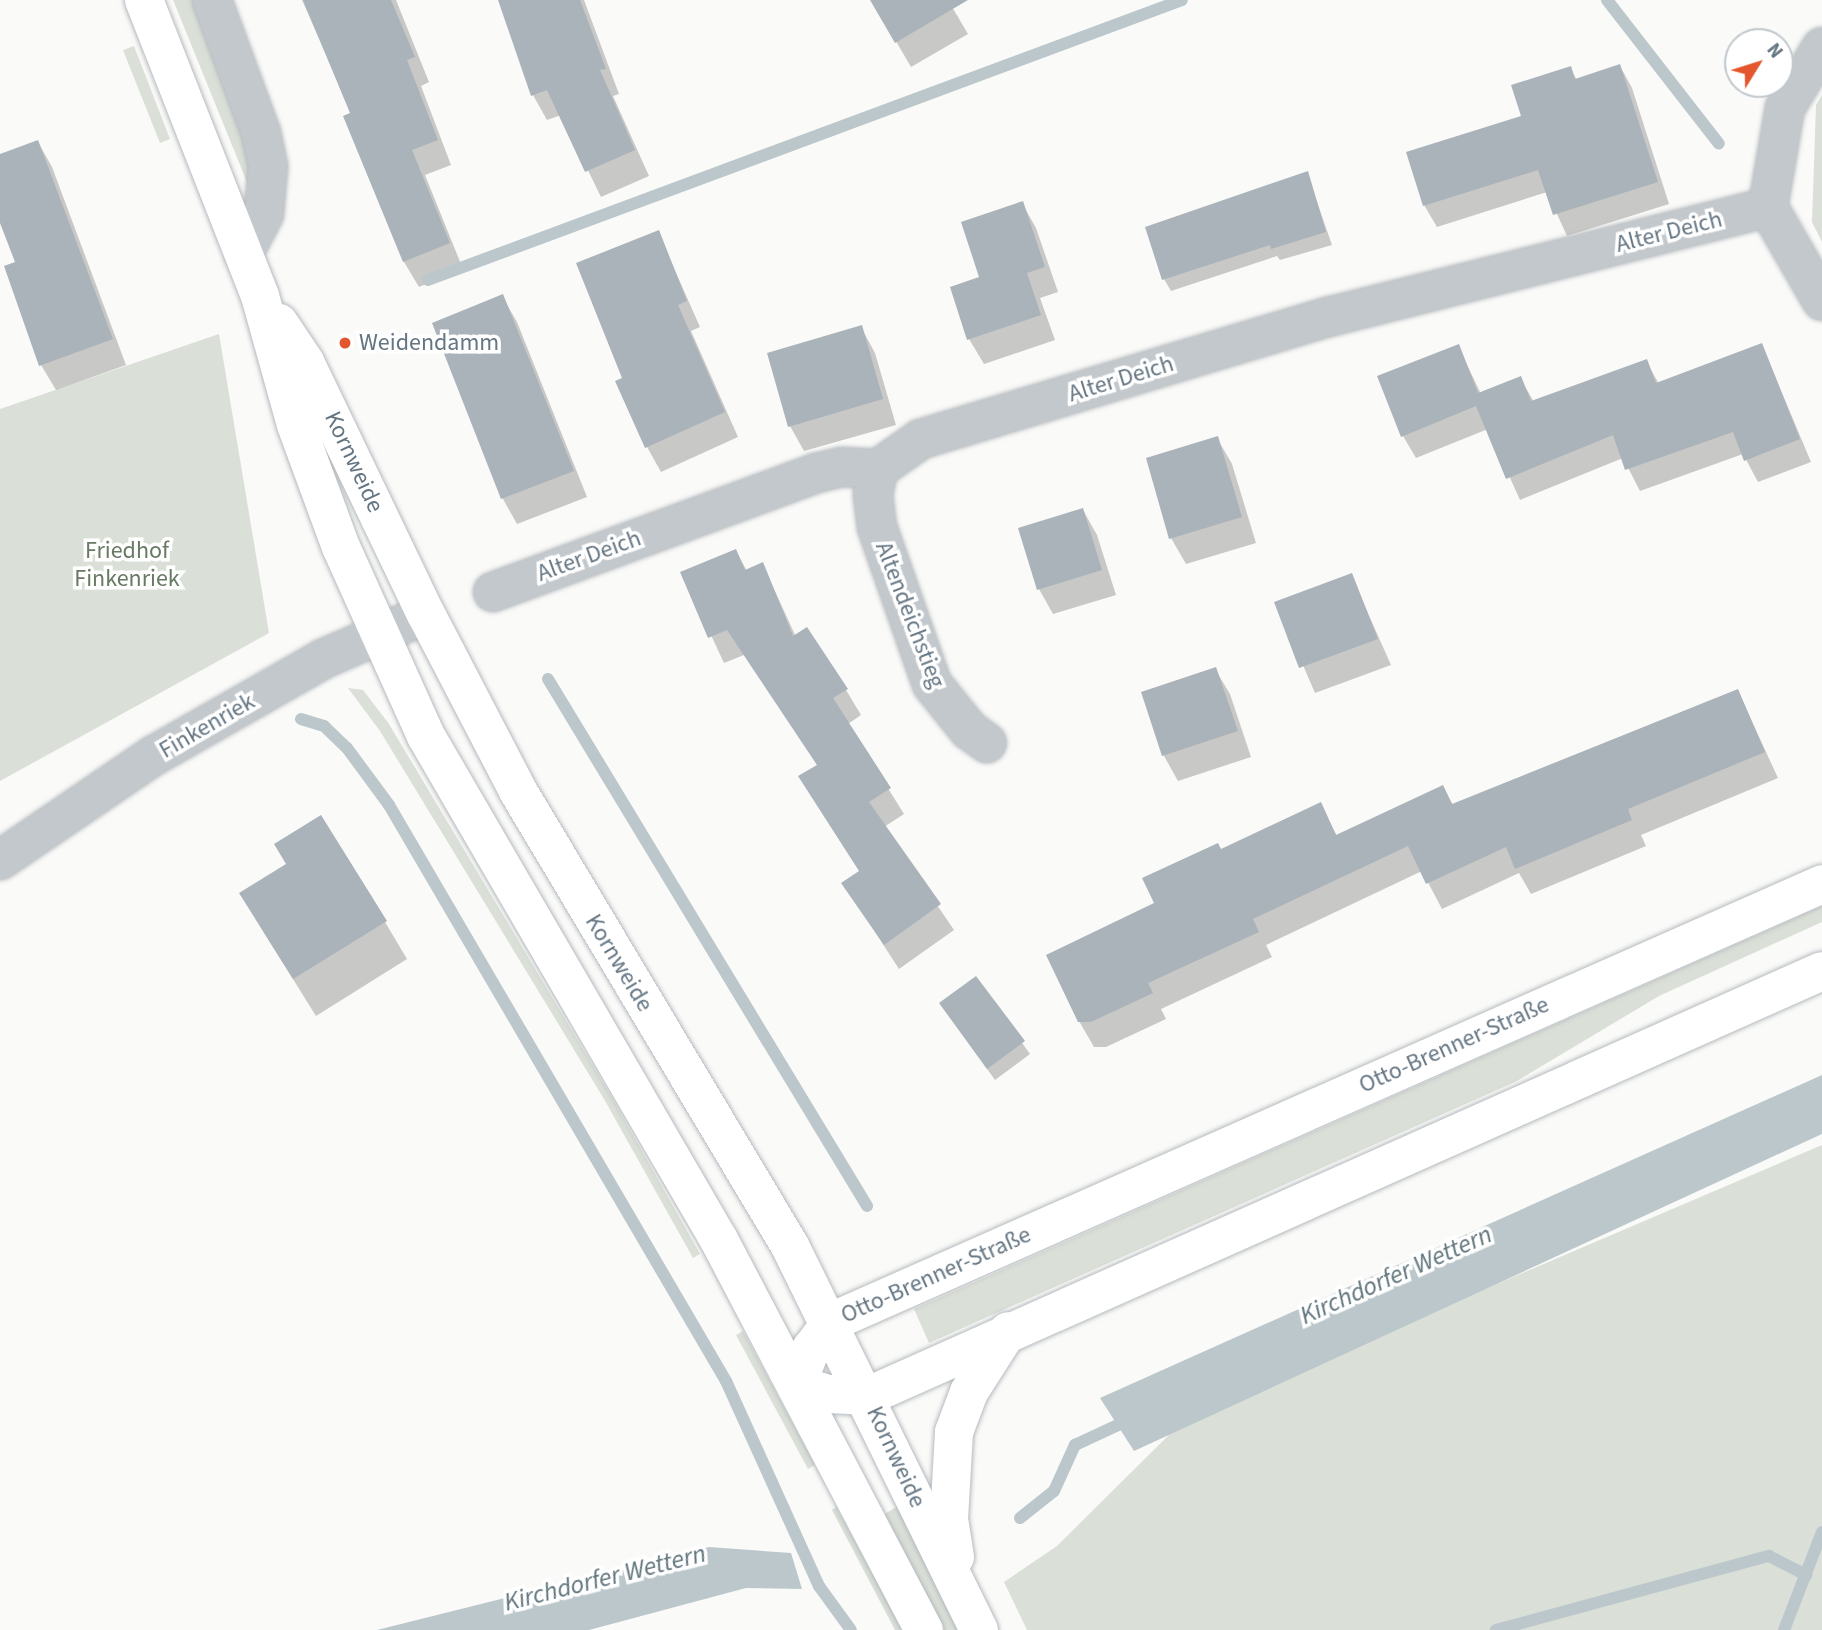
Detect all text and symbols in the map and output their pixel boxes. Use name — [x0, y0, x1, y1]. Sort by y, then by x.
north arrow — [1724, 28, 1794, 98]
text: N — [1760, 38, 1789, 64]
street label: Alter Deich — [1613, 205, 1725, 259]
place label: Weidendamm — [359, 329, 499, 357]
marker: Weidendamm — [337, 335, 353, 351]
street label: Alter Deich — [1065, 349, 1177, 409]
street label: Kornweide — [318, 407, 390, 517]
street label: Alter Deich — [533, 524, 645, 588]
park label: Friedhof Finkenriek — [74, 537, 180, 593]
street label: Altendeichstieg — [869, 538, 951, 692]
street label: Finkenriek — [154, 687, 260, 765]
street label: Kornweide — [579, 909, 659, 1017]
street label: Otto-Brenner-Straße — [1355, 990, 1553, 1100]
water label: Kirchdorfer Wettern — [1295, 1219, 1497, 1331]
street label: Otto-Brenner-Straße — [837, 1220, 1035, 1330]
street label: Kornweide — [860, 1402, 932, 1512]
water label: Kirchdorfer Wettern — [501, 1538, 709, 1618]

